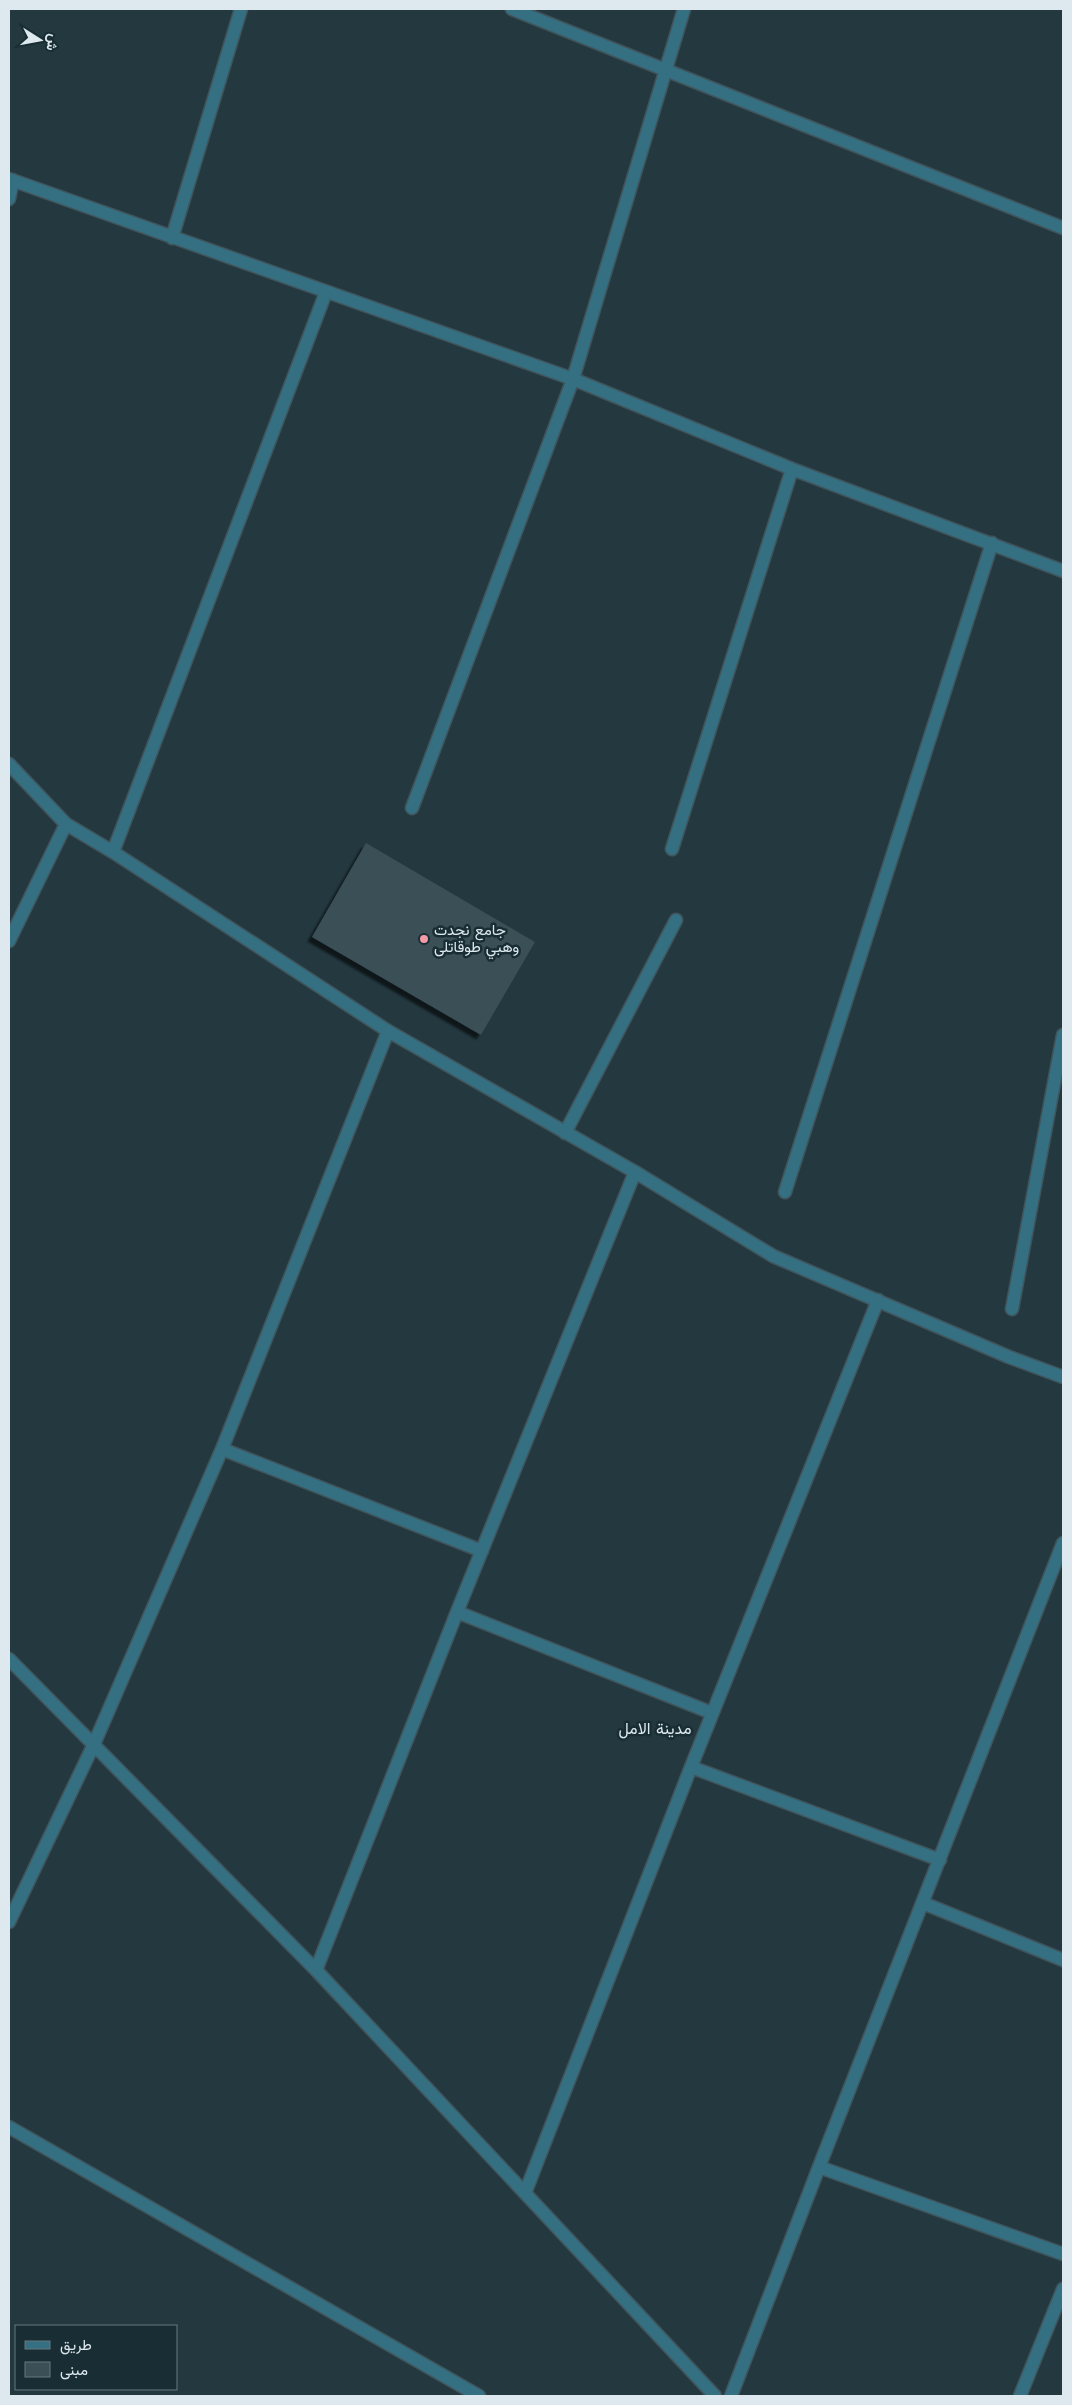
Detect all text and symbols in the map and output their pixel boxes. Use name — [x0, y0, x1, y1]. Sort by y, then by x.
north arrow — [15, 15, 65, 65]
text: ش — [42, 33, 62, 52]
place label: جامع نجدت وهبي طوقاتلى — [434, 921, 519, 960]
marker: جامع نجدت وهبي طوقاتلى — [418, 933, 430, 945]
district label: مدينة الامل — [618, 1719, 692, 1739]
legend — [15, 2325, 178, 2390]
text: طريق — [60, 2336, 92, 2355]
text: مبنى — [60, 2361, 88, 2380]

